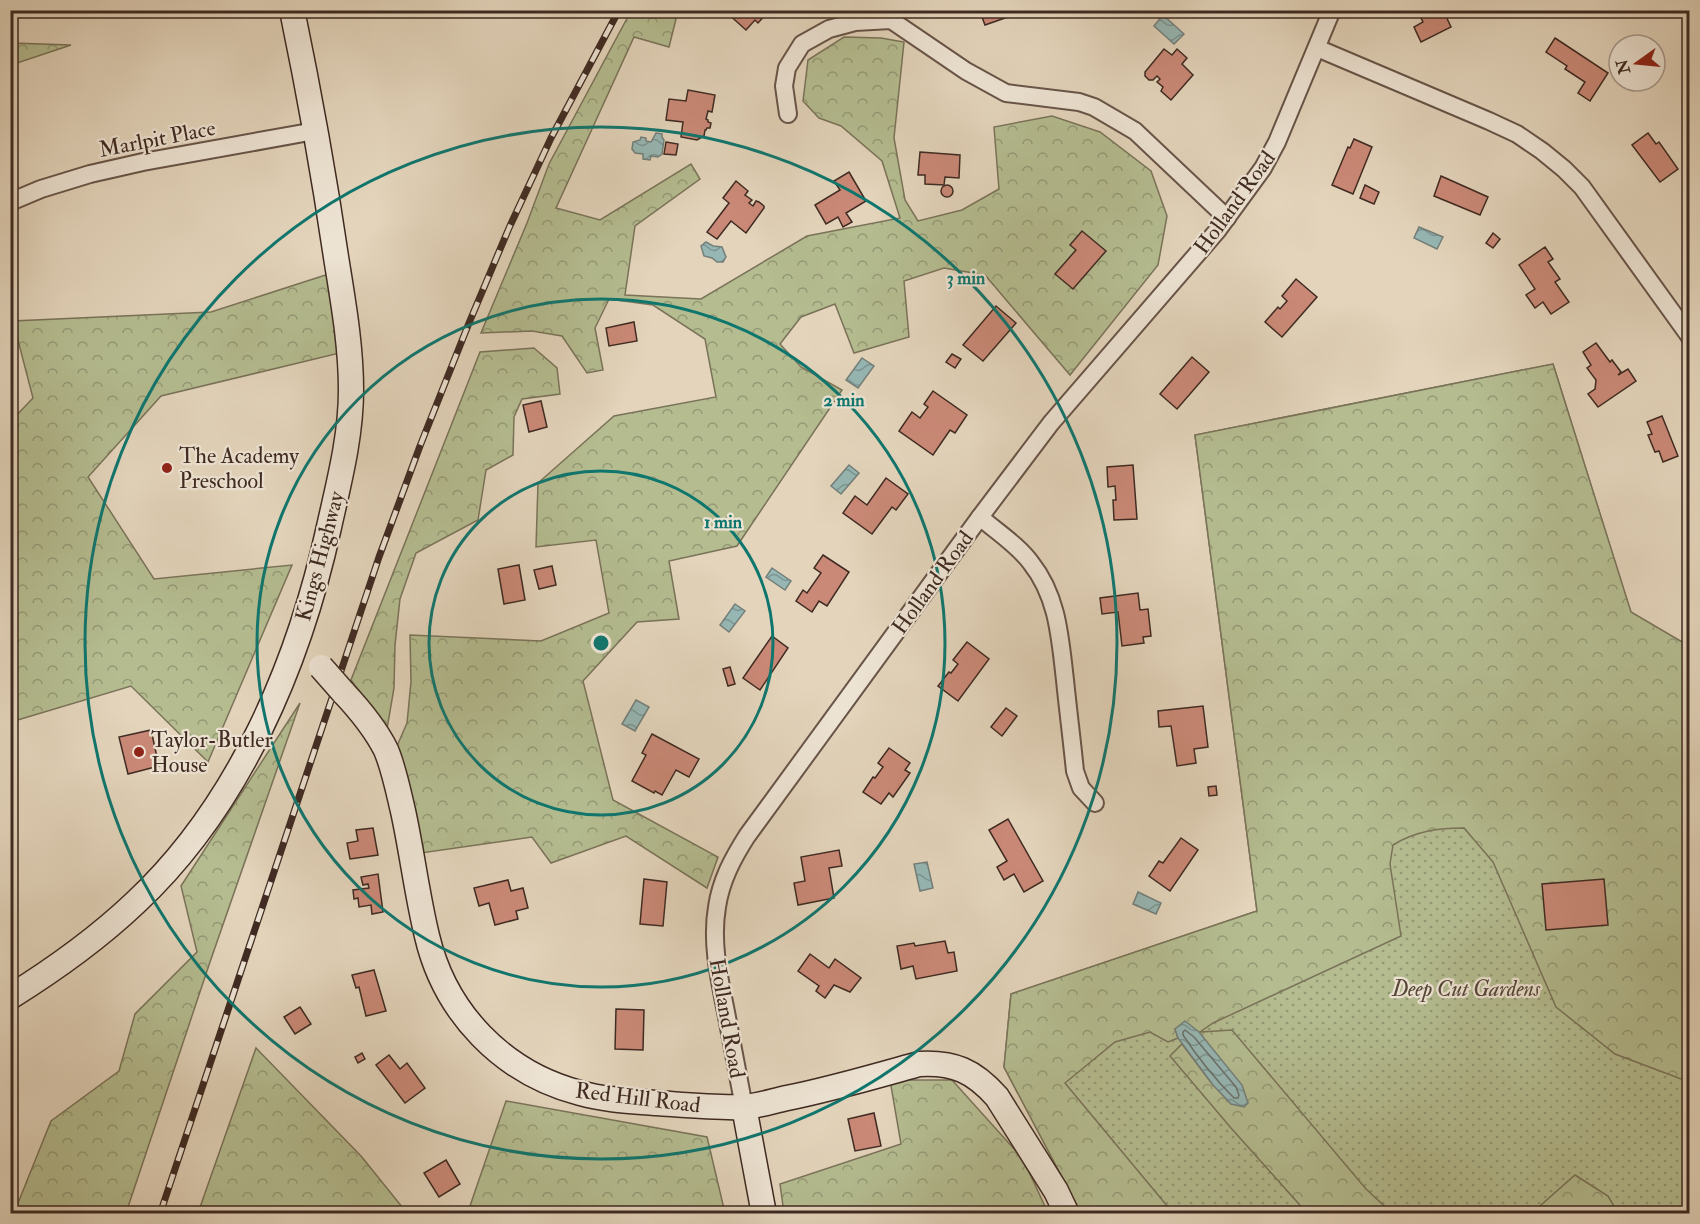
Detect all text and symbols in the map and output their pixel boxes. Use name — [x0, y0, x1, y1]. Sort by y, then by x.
north arrow — [1607, 33, 1667, 93]
text: N — [1612, 56, 1635, 77]
street label: Marlpit Place — [97, 114, 218, 165]
street label: Holland Road — [1188, 145, 1282, 260]
text: 3 min — [947, 267, 986, 290]
text: 2 min — [824, 389, 865, 412]
place label: The Academy Preschool — [179, 442, 299, 495]
marker: The Academy Preschool — [160, 461, 174, 475]
street label: Kings Highway — [289, 488, 351, 624]
text: 1 min — [704, 511, 743, 534]
street label: Holland Road — [886, 525, 980, 640]
centre of rings — [591, 633, 611, 653]
place label: Taylor-Butler House — [151, 726, 274, 779]
marker: Taylor-Butler House — [132, 745, 146, 759]
street label: Holland Road — [703, 956, 751, 1080]
park label: Deep Cut Gardens — [1391, 975, 1541, 1003]
street label: Red Hill Road — [574, 1076, 702, 1120]

